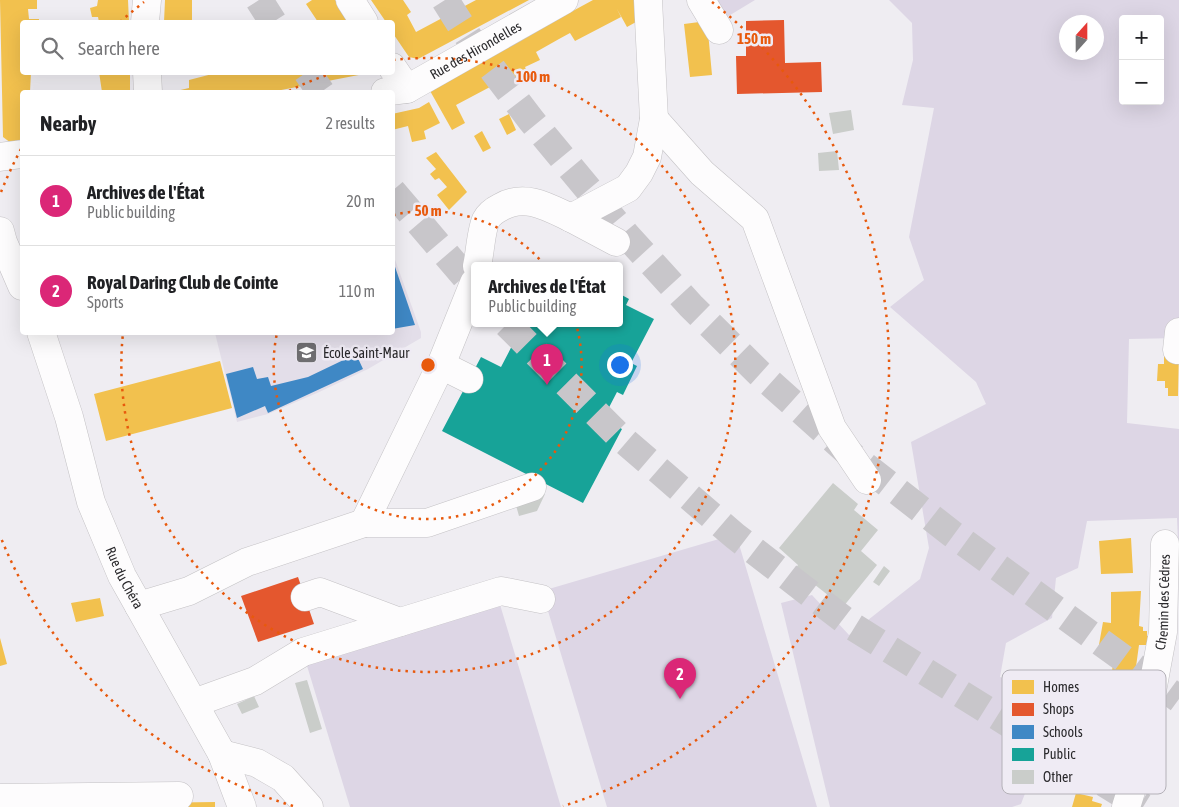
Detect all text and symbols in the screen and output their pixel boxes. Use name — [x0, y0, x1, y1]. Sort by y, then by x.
north arrow — [1059, 15, 1104, 60]
map controls — [1119, 15, 1164, 105]
button: + — [1119, 15, 1164, 60]
street label: Rue des Hirondelles — [427, 18, 524, 82]
search box — [20, 20, 395, 75]
text: 150 m — [737, 30, 771, 47]
icon: search — [38, 34, 66, 62]
text: Search here — [78, 37, 160, 59]
button: − — [1119, 60, 1164, 105]
text: 100 m — [516, 68, 550, 85]
text: Nearby — [40, 111, 96, 135]
text: 2 results — [325, 114, 375, 132]
text: Archives de l'État — [87, 181, 204, 203]
text: 1 — [52, 192, 60, 210]
text: 20 m — [346, 192, 375, 210]
text: 50 m — [415, 202, 442, 219]
text: Public building — [87, 203, 175, 221]
popup — [471, 262, 623, 327]
text: Royal Daring Club de Cointe — [87, 271, 278, 293]
text: Archives de l'État — [488, 275, 606, 297]
text: 2 — [52, 282, 60, 300]
text: 110 m — [339, 282, 375, 300]
text: Sports — [87, 293, 124, 311]
text: Public building — [488, 297, 576, 315]
school or university icon: École Saint-Maur — [295, 341, 319, 365]
pin: 1 — [531, 344, 563, 385]
place label: École Saint-Maur — [323, 345, 410, 361]
your location — [607, 352, 633, 378]
centre of rings — [419, 356, 437, 374]
street label: Rue du Chéra — [103, 544, 147, 611]
street label: Chemin des Cèdres — [1152, 554, 1173, 651]
pin: 2 — [664, 658, 696, 699]
legend — [1002, 670, 1166, 794]
text: Homes — [1043, 679, 1079, 695]
text: Shops — [1043, 701, 1074, 717]
text: Schools — [1043, 724, 1083, 740]
text: Public — [1043, 746, 1076, 762]
text: Other — [1043, 769, 1073, 785]

